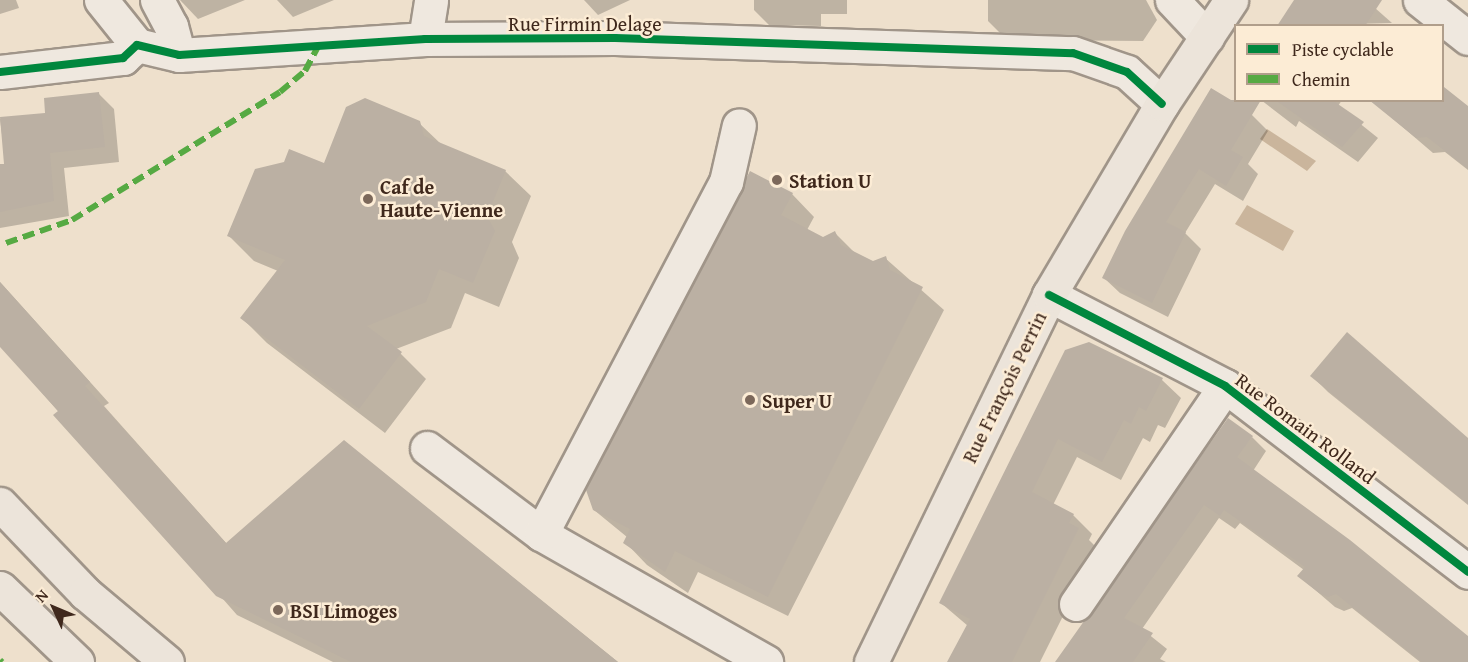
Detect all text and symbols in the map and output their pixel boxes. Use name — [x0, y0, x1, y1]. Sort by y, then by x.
street label: Rue Firmin Delage — [508, 11, 662, 35]
legend — [1234, 24, 1444, 102]
text: Piste cyclable — [1292, 36, 1394, 63]
text: Chemin — [1292, 66, 1350, 93]
place label: Station U — [789, 168, 871, 192]
marker: Station U — [770, 173, 784, 187]
place label: Caf de Haute-Vienne — [380, 175, 503, 222]
marker: Caf de Haute-Vienne — [361, 192, 375, 206]
street label: Rue François Perrin — [957, 308, 1051, 466]
street label: Rue Romain Rolland — [1231, 368, 1381, 488]
place label: Super U — [762, 388, 832, 412]
marker: Super U — [743, 393, 757, 407]
north arrow — [24, 578, 84, 638]
text: N — [29, 583, 53, 608]
place label: BSI Limoges — [290, 598, 397, 622]
marker: BSI Limoges — [271, 603, 285, 617]

